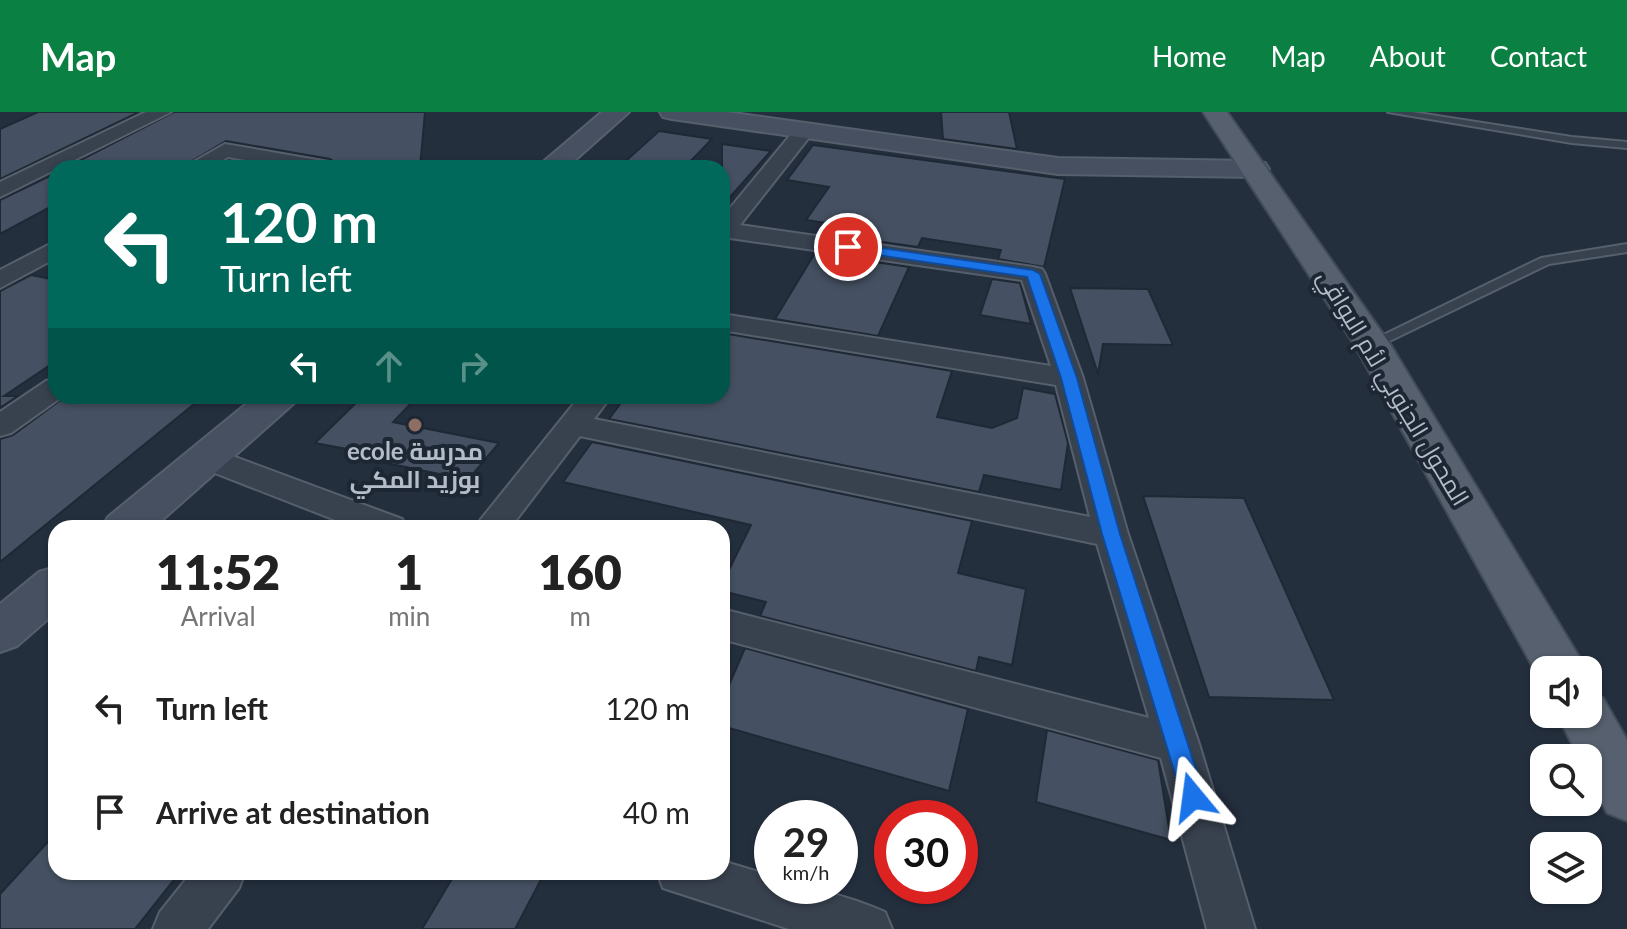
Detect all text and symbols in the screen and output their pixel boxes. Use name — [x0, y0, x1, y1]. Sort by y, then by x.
text: Map — [40, 33, 116, 79]
text: Home — [1152, 39, 1227, 73]
text: Map — [1271, 39, 1326, 73]
text: About — [1370, 39, 1446, 73]
text: Contact — [1490, 39, 1587, 73]
text: 120 m — [220, 188, 378, 255]
icon: left — [88, 192, 192, 296]
pin — [814, 213, 882, 281]
icon: arrive — [826, 225, 870, 269]
text: Turn left — [220, 256, 352, 300]
street label: المحول الجنوبي لأم البواقي — [1307, 264, 1476, 514]
icon: left — [283, 344, 327, 388]
icon: ahead — [367, 344, 411, 388]
icon: right — [451, 344, 495, 388]
marker: ecole مدرسة بوزيد المكي — [406, 416, 424, 434]
place label: ecole مدرسة بوزيد المكي — [347, 436, 483, 499]
text: 11:52 — [156, 543, 280, 600]
text: 1 — [395, 543, 423, 600]
text: 160 — [538, 543, 622, 600]
text: Arrival — [181, 600, 256, 632]
text: min — [388, 600, 430, 632]
text: m — [569, 600, 591, 632]
map controls — [1530, 656, 1602, 904]
button: sound — [1530, 656, 1602, 728]
icon: left — [88, 686, 132, 730]
text: Turn left — [156, 690, 268, 726]
text: 120 m — [605, 690, 690, 726]
button: search — [1530, 744, 1602, 816]
position arrow — [1151, 755, 1235, 839]
icon: arrive — [88, 790, 132, 834]
text: Arrive at destination — [156, 794, 430, 830]
text: 40 m — [623, 794, 690, 830]
speed limit sign: 30 — [874, 800, 978, 904]
text: 29 — [783, 818, 829, 866]
button: layers — [1530, 832, 1602, 904]
text: km/h — [783, 860, 829, 884]

